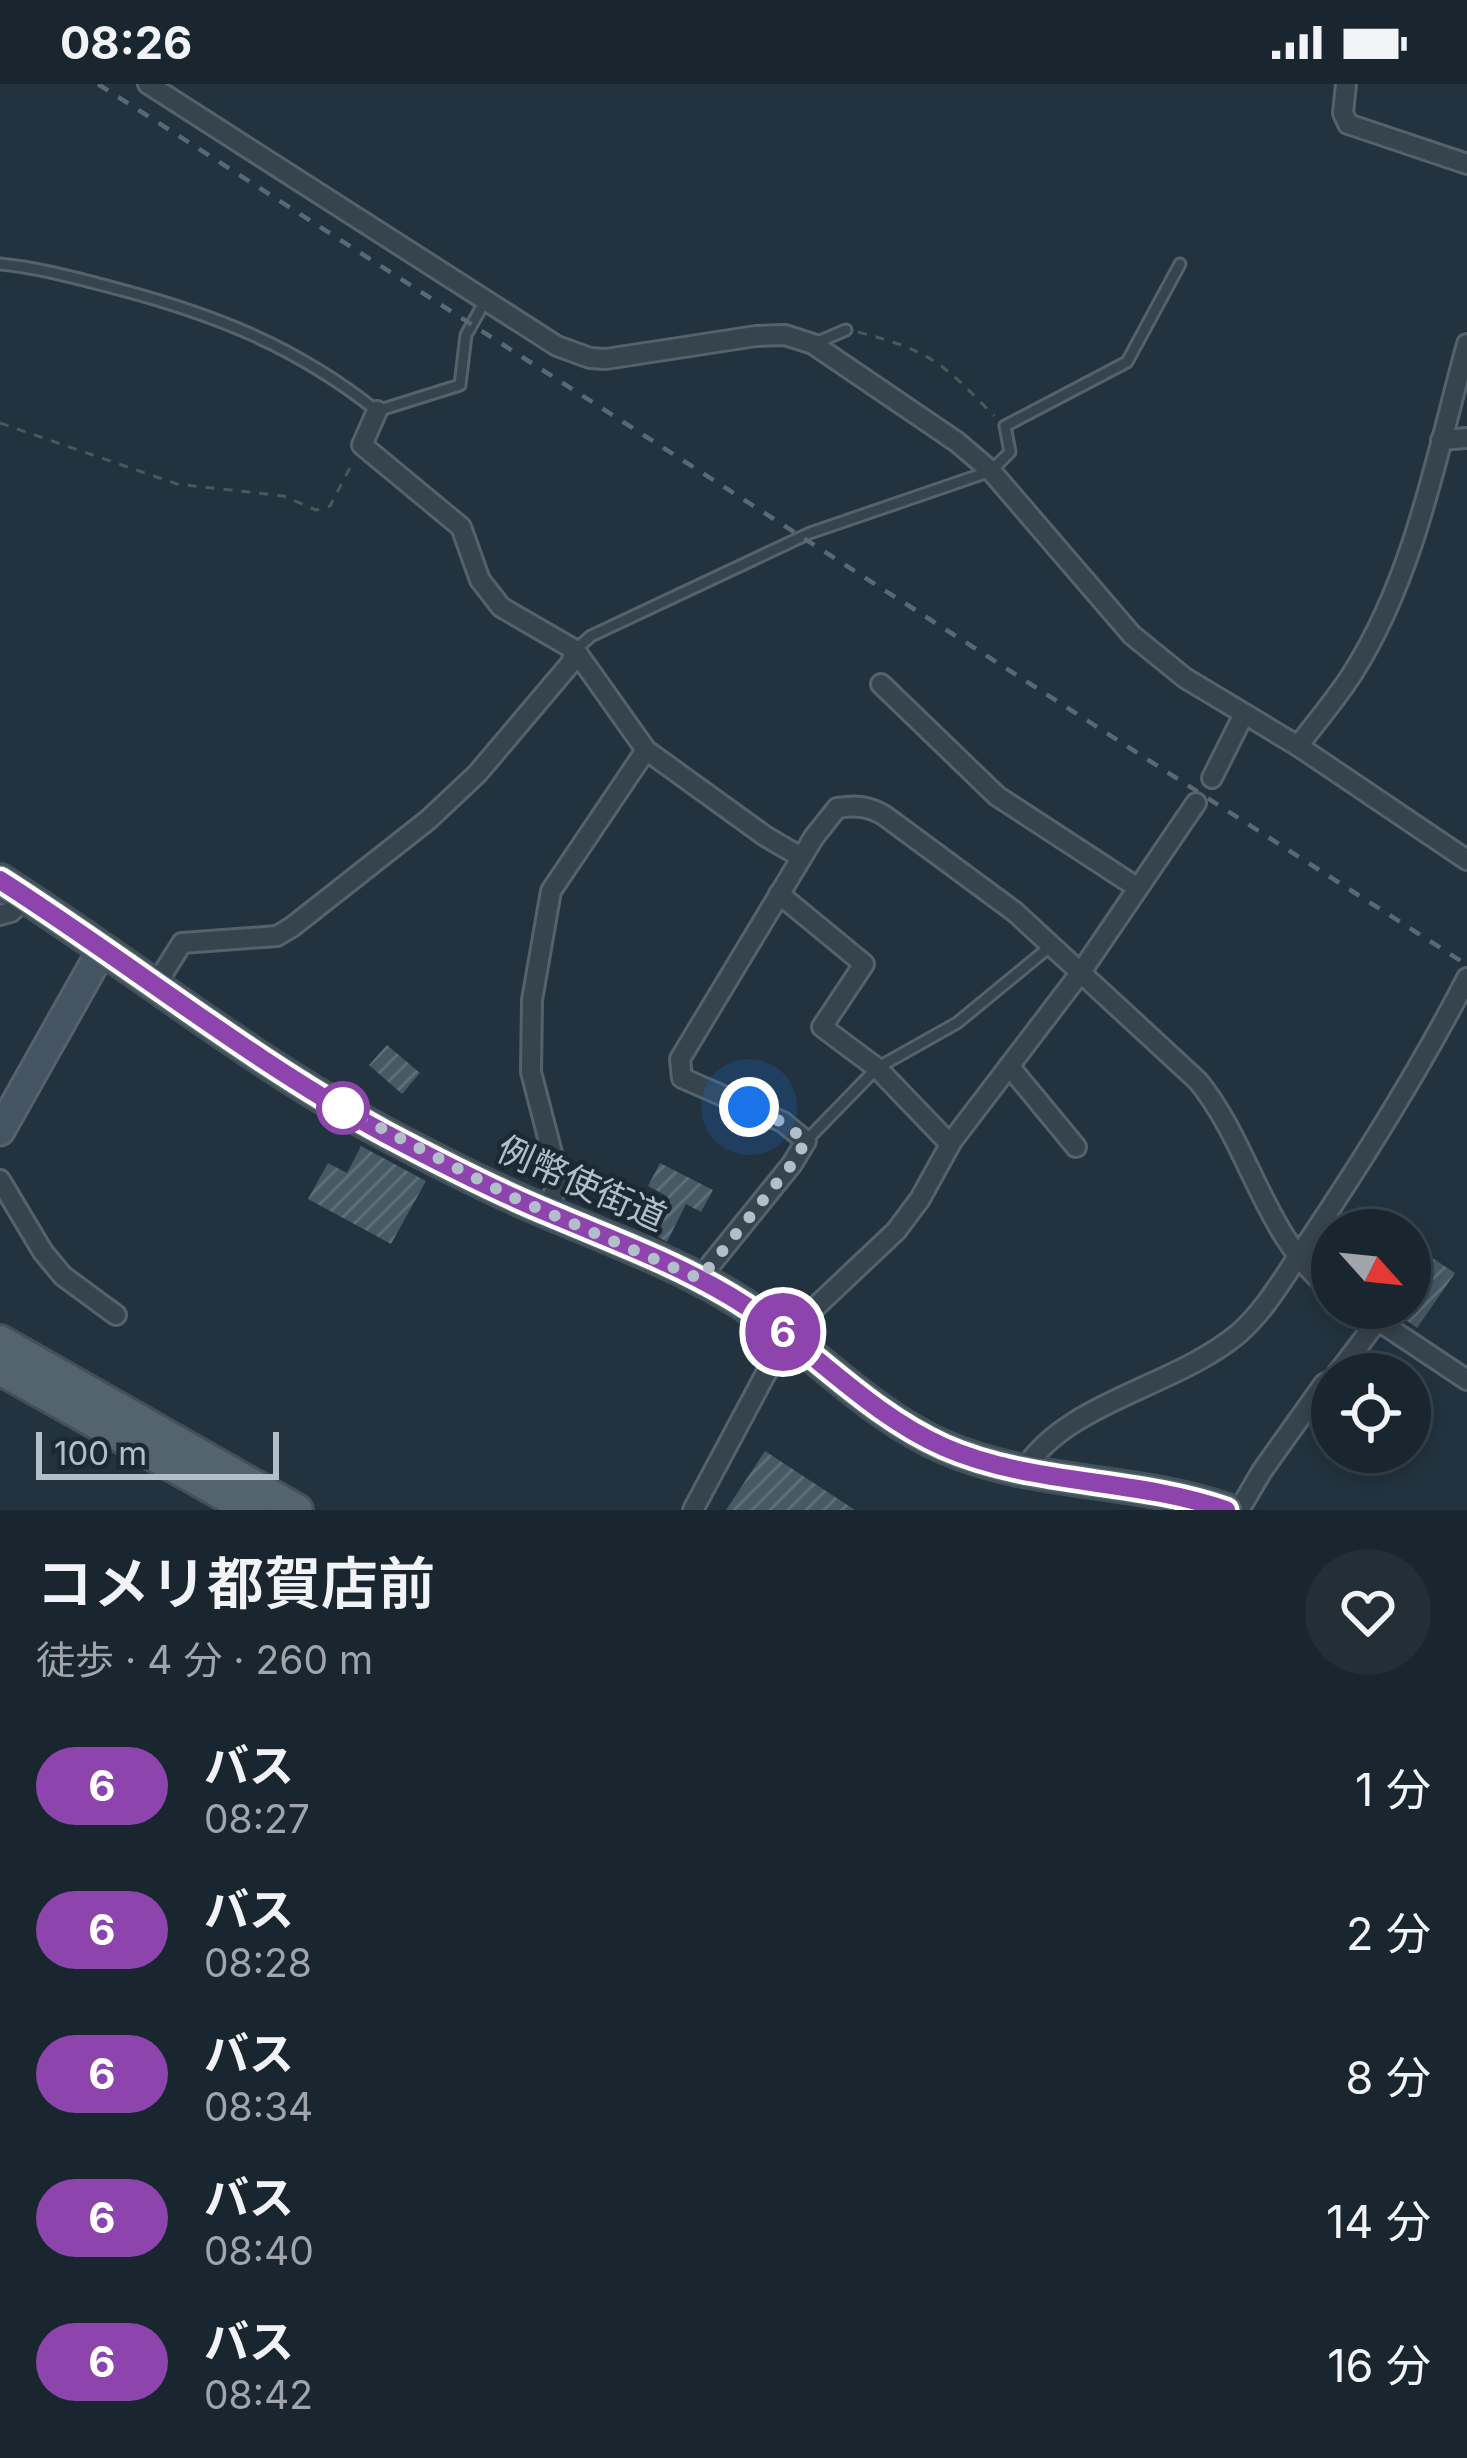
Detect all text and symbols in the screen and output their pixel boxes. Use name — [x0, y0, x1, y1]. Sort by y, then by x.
text: 08:26 — [60, 15, 192, 70]
your location — [719, 1077, 779, 1137]
unlabelled marker — [318, 1083, 368, 1133]
street label: 例幣使街道 — [491, 1126, 673, 1240]
north arrow — [1311, 1209, 1431, 1329]
map controls — [1311, 1209, 1431, 1473]
line badge: 6 — [744, 1293, 822, 1371]
text: 6 — [769, 1306, 797, 1357]
button: locate — [1311, 1353, 1431, 1473]
scale bar — [36, 1426, 279, 1479]
text: 100 m — [54, 1433, 147, 1473]
text: コメリ都賀店前 — [36, 1549, 435, 1618]
button: heart — [1305, 1549, 1431, 1675]
text: 徒歩 · 4 分 · 260 m — [36, 1636, 373, 1683]
text: バス — [204, 1738, 294, 1793]
text: 6 — [88, 1760, 116, 1811]
text: 1 分 — [1355, 1762, 1431, 1817]
text: 08:27 — [204, 1795, 310, 1842]
text: バス — [204, 1882, 294, 1937]
text: 6 — [88, 1904, 116, 1955]
text: 2 分 — [1346, 1906, 1431, 1961]
text: 08:28 — [204, 1939, 312, 1986]
text: バス — [204, 2026, 294, 2081]
text: 6 — [88, 2048, 116, 2099]
text: 8 分 — [1346, 2050, 1431, 2105]
text: 08:34 — [204, 2083, 313, 2130]
text: バス — [204, 2170, 294, 2225]
text: 6 — [88, 2192, 116, 2243]
text: 14 分 — [1326, 2194, 1431, 2249]
text: 08:40 — [204, 2227, 314, 2274]
text: バス — [204, 2314, 294, 2369]
text: 6 — [88, 2336, 116, 2387]
text: 16 分 — [1327, 2338, 1431, 2393]
text: 08:42 — [204, 2371, 313, 2418]

